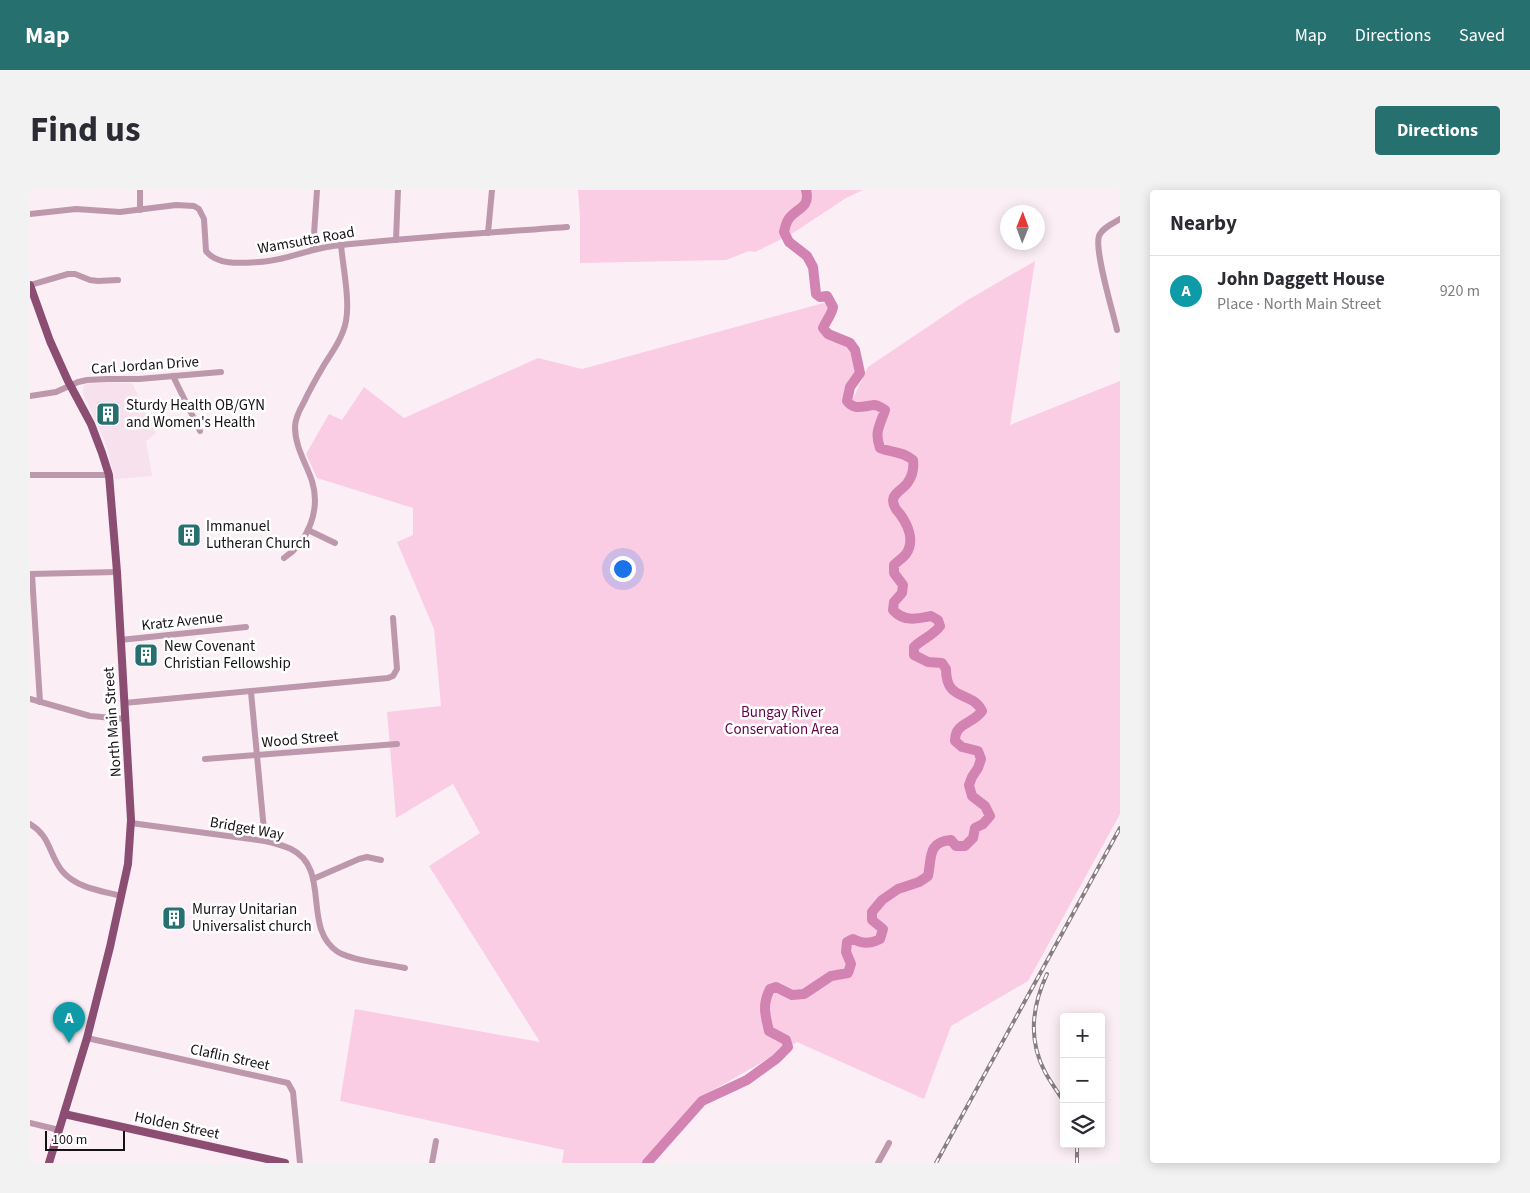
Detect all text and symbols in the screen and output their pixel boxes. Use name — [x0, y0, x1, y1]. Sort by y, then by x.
text: Map — [25, 18, 70, 53]
text: Map — [1295, 23, 1327, 48]
text: Directions — [1355, 23, 1431, 48]
text: Saved — [1459, 23, 1505, 48]
text: Find us — [30, 105, 140, 155]
button: Directions — [1375, 106, 1500, 155]
north arrow — [1000, 205, 1045, 250]
text: Nearby — [1170, 208, 1237, 238]
street label: Wamsutta Road — [256, 222, 356, 259]
text: John Daggett House — [1217, 266, 1385, 293]
text: A — [1181, 280, 1191, 302]
text: 920 m — [1440, 280, 1480, 302]
text: Place · North Main Street — [1217, 293, 1381, 315]
street label: Carl Jordan Drive — [90, 351, 200, 380]
place label: Sturdy Health OB/GYN and Women's Health — [126, 395, 265, 433]
building icon: Sturdy Health OB/GYN and Women's Health — [95, 401, 121, 427]
place label: Immanuel Lutheran Church — [206, 516, 311, 554]
building icon: Immanuel Lutheran Church — [176, 522, 202, 548]
your location — [610, 556, 636, 582]
street label: Kratz Avenue — [140, 607, 224, 636]
place label: New Covenant Christian Fellowship — [164, 636, 291, 674]
building icon: New Covenant Christian Fellowship — [133, 642, 159, 668]
street label: North Main Street — [98, 666, 127, 778]
park label: Bungay River Conservation Area — [725, 702, 839, 740]
street label: Wood Street — [261, 726, 339, 753]
street label: Bridget Way — [208, 812, 286, 845]
place label: Murray Unitarian Universalist church — [192, 899, 312, 937]
building icon: Murray Unitarian Universalist church — [161, 905, 187, 931]
pin: A — [53, 1002, 85, 1043]
map controls — [1060, 1013, 1105, 1148]
button: + — [1060, 1013, 1105, 1058]
street label: Claflin Street — [188, 1039, 272, 1076]
button: − — [1060, 1058, 1105, 1103]
button: layers — [1060, 1103, 1105, 1148]
street label: Holden Street — [133, 1106, 221, 1145]
scale bar — [45, 1128, 125, 1151]
text: 100 m — [52, 1130, 87, 1150]

